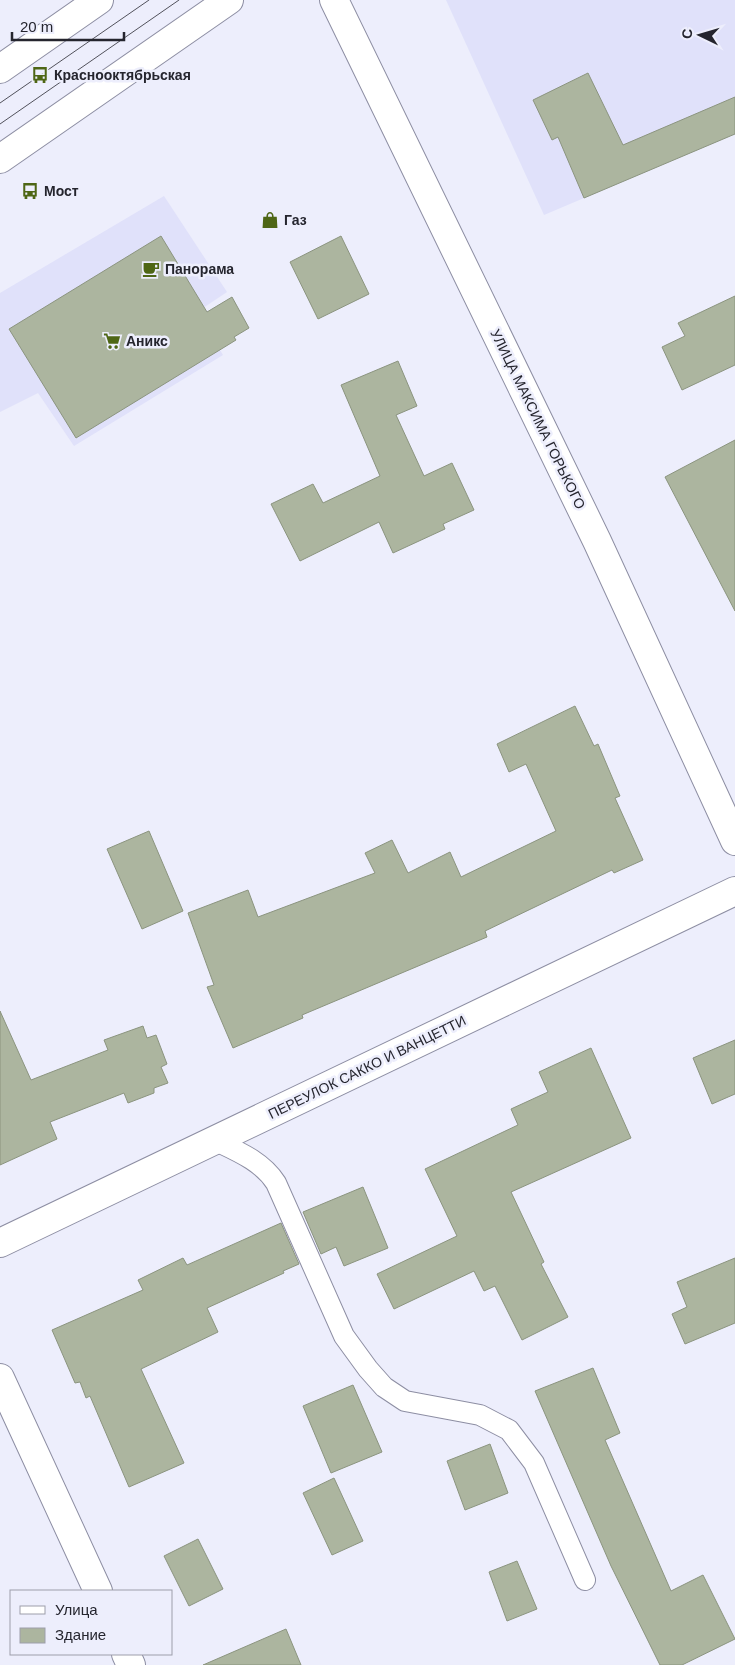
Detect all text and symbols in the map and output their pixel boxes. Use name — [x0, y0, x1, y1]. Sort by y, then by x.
scale bar — [12, 10, 125, 42]
north arrow — [675, 10, 725, 60]
text: 20 m — [20, 18, 53, 35]
text: С — [679, 28, 695, 40]
bus stop icon: Краснооктябрьская — [30, 65, 50, 85]
place label: Краснооктябрьская — [54, 67, 191, 83]
bus stop icon: Мост — [20, 181, 40, 201]
place label: Мост — [44, 183, 79, 199]
shop icon: Газ — [260, 210, 280, 230]
place label: Газ — [284, 212, 307, 228]
cafe icon: Панорама — [141, 259, 161, 279]
place label: Панорама — [165, 261, 234, 277]
street label: УЛИЦА МАКСИМА ГОРЬКОГО — [487, 326, 589, 512]
supermarket icon: Аникс — [102, 331, 122, 351]
place label: Аникс — [126, 333, 168, 349]
street label: ПЕРЕУЛОК САККО И ВАНЦЕТТИ — [266, 1012, 468, 1122]
legend — [10, 1590, 172, 1655]
text: Улица — [55, 1601, 98, 1618]
text: Здание — [55, 1626, 106, 1643]

